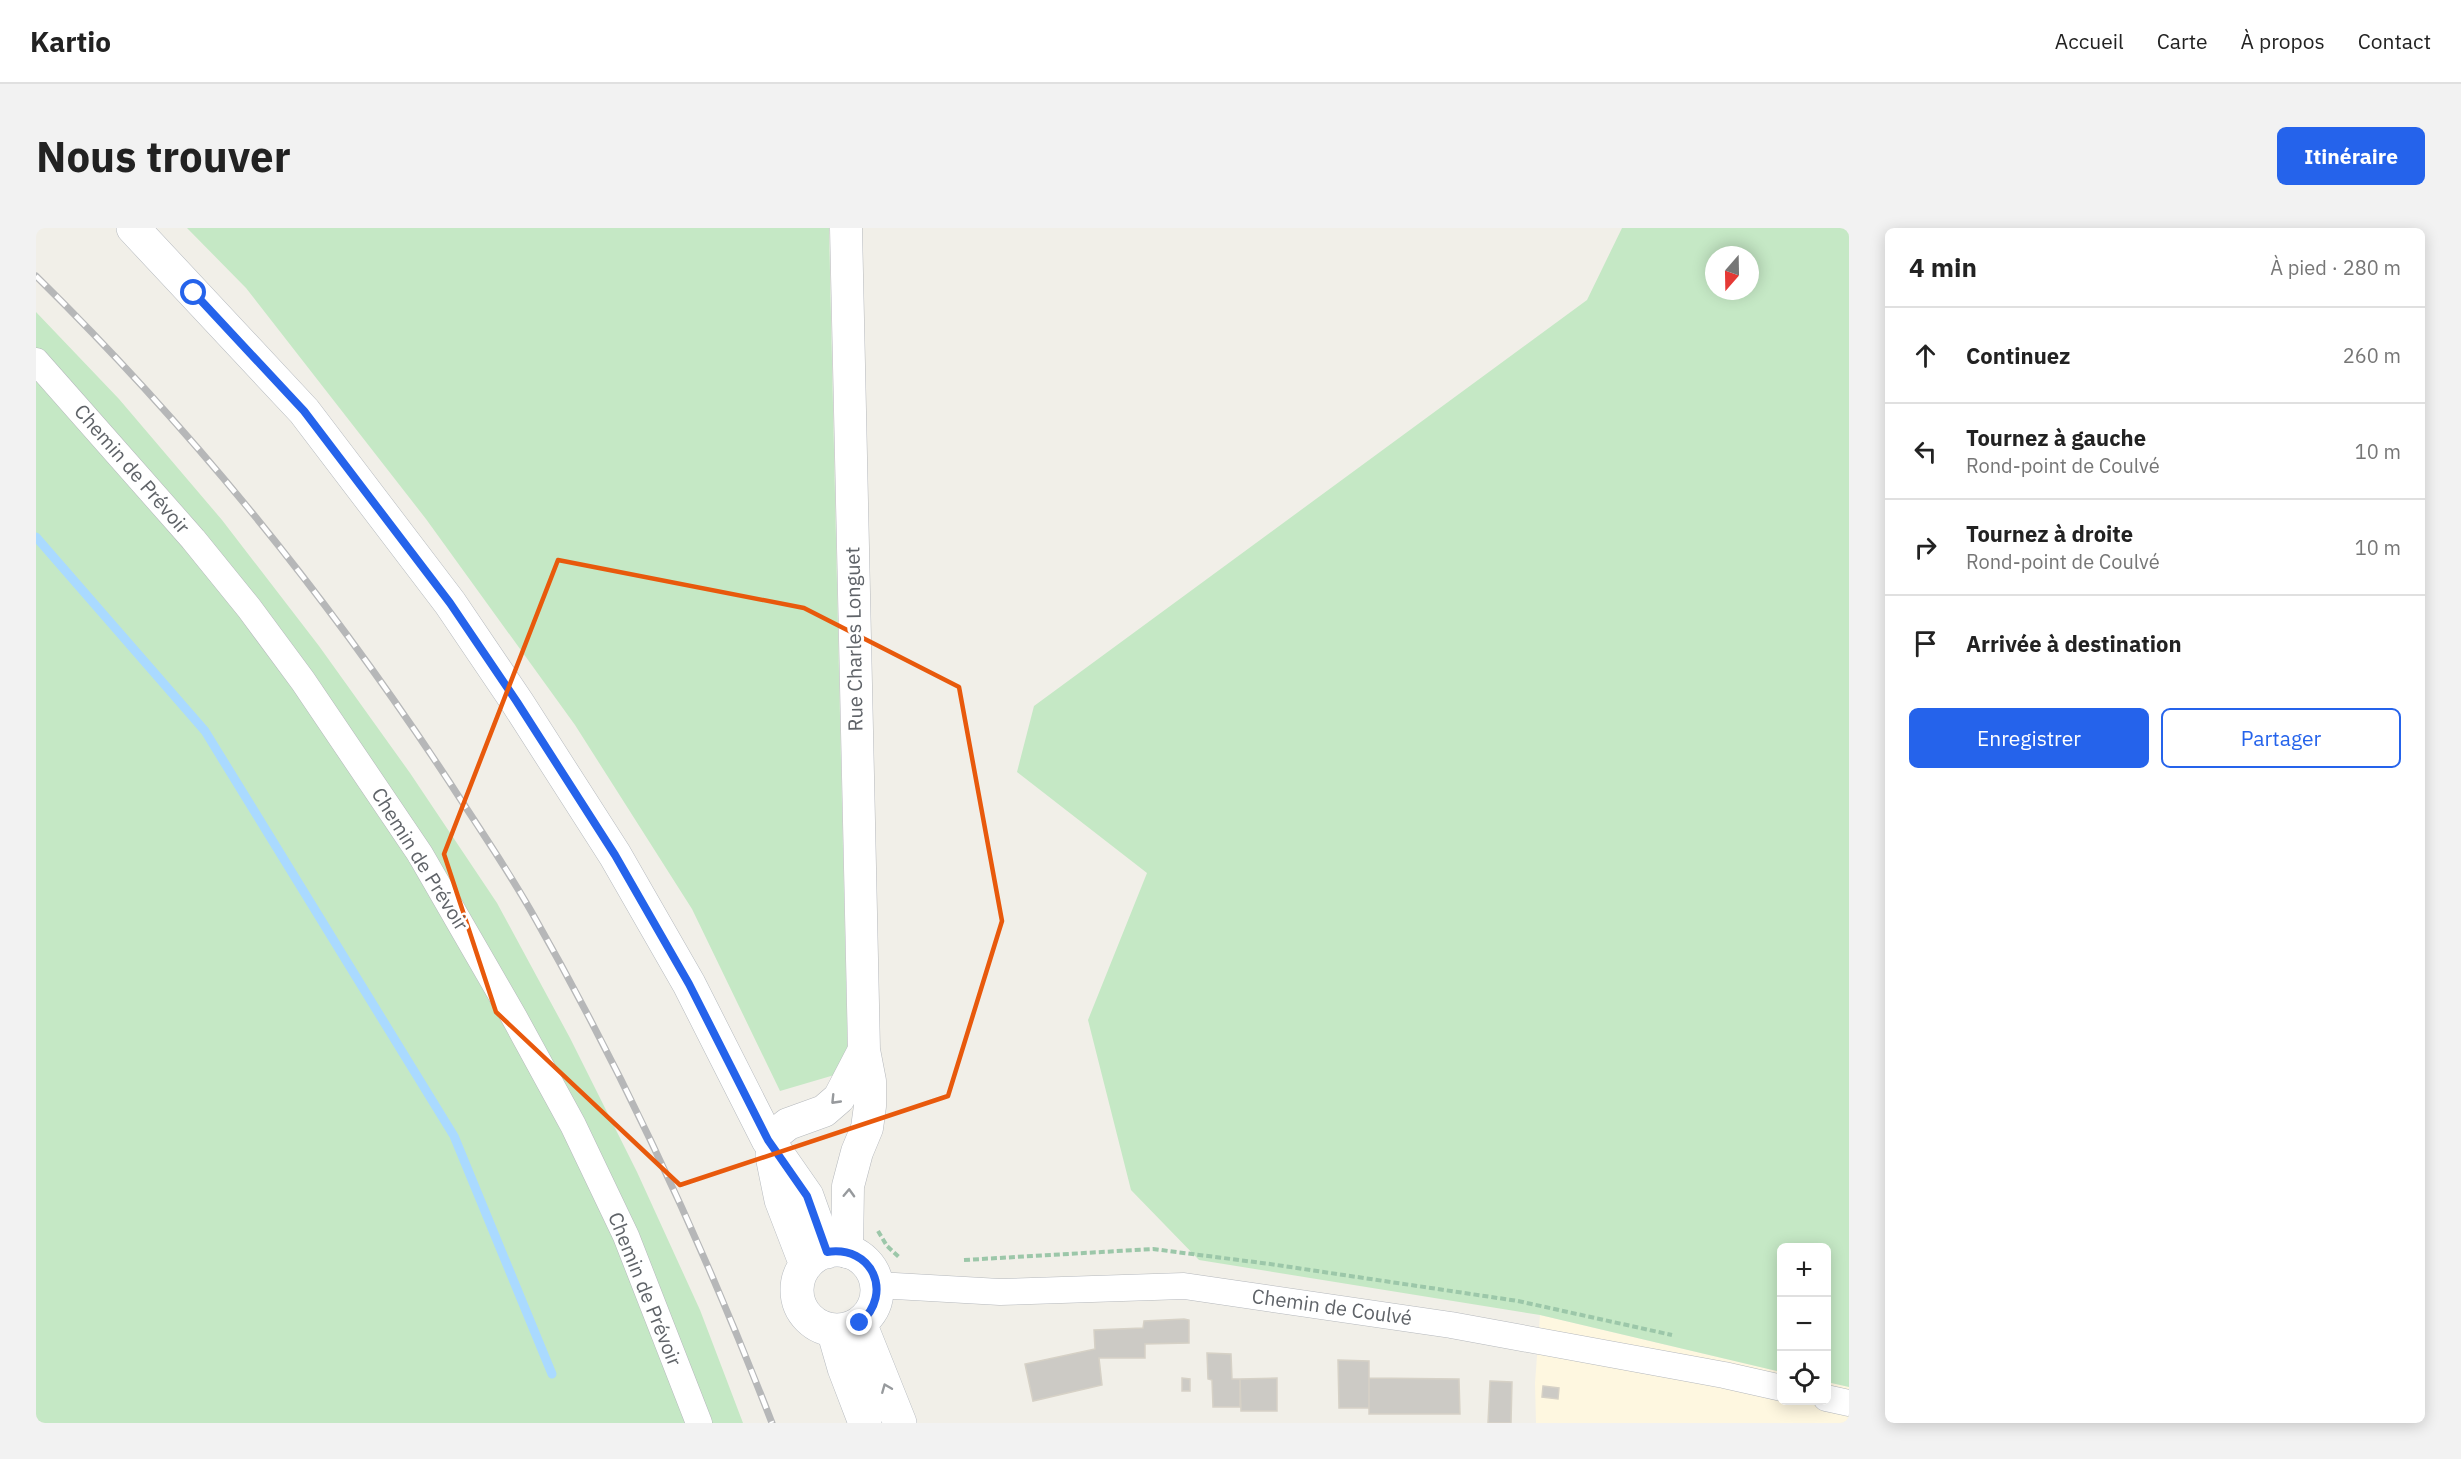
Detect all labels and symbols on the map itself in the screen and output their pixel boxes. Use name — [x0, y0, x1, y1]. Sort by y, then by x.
north arrow — [1705, 246, 1759, 300]
route start — [180, 279, 206, 305]
street label: Chemin de Prévoir — [68, 398, 196, 539]
street label: Rue Charles Longuet — [838, 546, 869, 732]
street label: Chemin de Prévoir — [366, 782, 475, 935]
one-way arrow — [831, 1094, 842, 1104]
one-way arrow — [842, 1189, 855, 1198]
street label: Chemin de Prévoir — [602, 1208, 689, 1370]
street label: Chemin de Coulvé — [1250, 1282, 1414, 1331]
route end — [846, 1309, 872, 1335]
one-way arrow — [881, 1383, 893, 1394]

